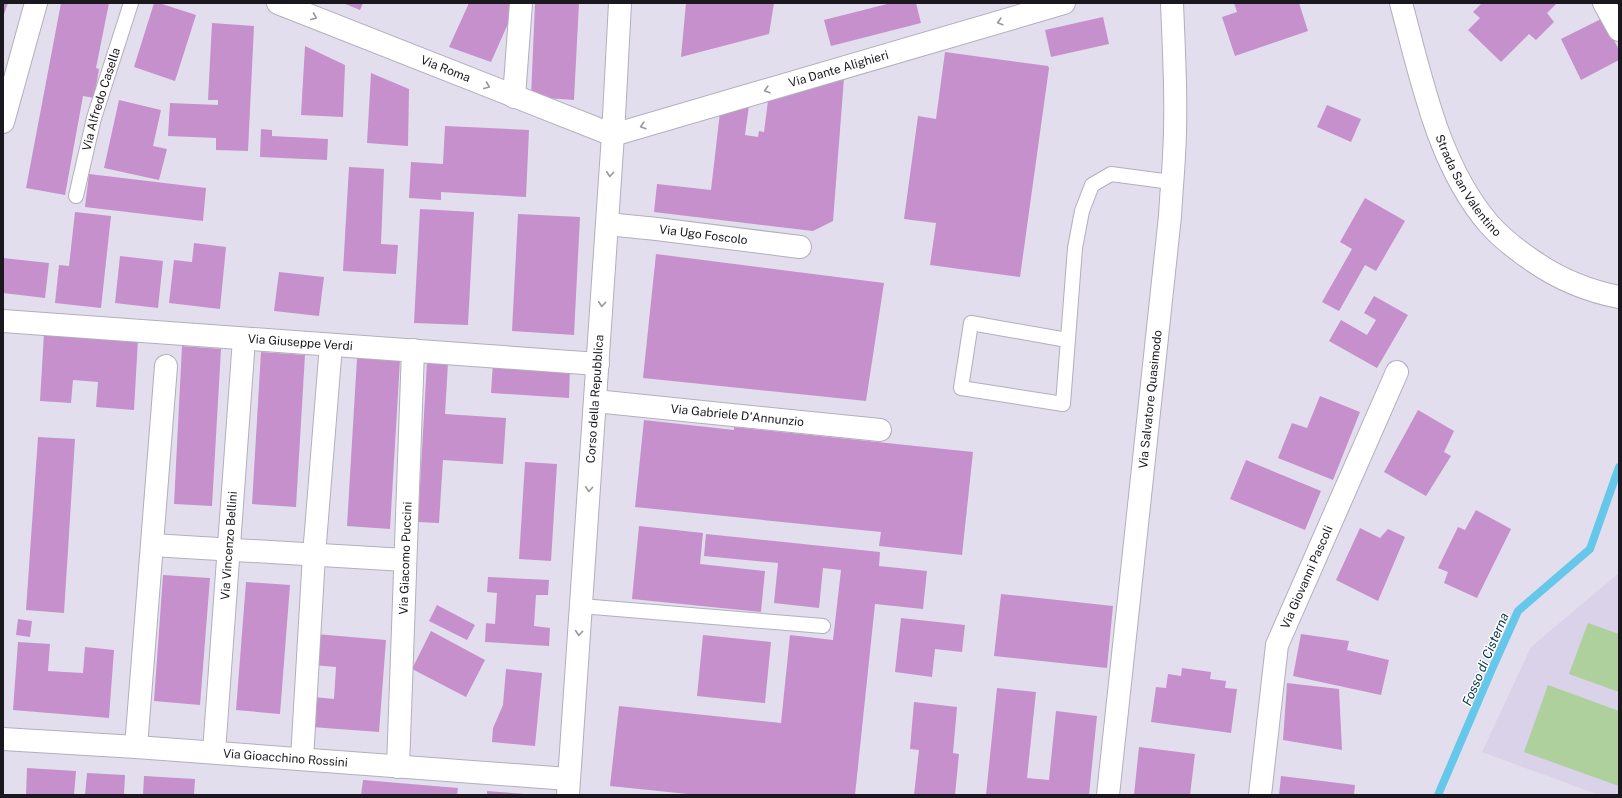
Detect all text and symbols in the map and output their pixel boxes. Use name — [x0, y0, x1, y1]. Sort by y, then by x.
one-way arrow — [311, 13, 318, 21]
one-way arrow — [996, 17, 1003, 26]
street label: Via Alfredo Casella — [80, 46, 123, 152]
street label: Via Dante Alighieri — [787, 48, 890, 90]
street label: Via Roma — [419, 53, 472, 85]
one-way arrow — [483, 81, 491, 89]
one-way arrow — [764, 85, 771, 94]
one-way arrow — [639, 121, 646, 130]
street label: Strada San Valentino — [1433, 133, 1504, 240]
one-way arrow — [606, 171, 615, 177]
street label: Via Ugo Foscolo — [658, 222, 749, 247]
one-way arrow — [597, 301, 606, 307]
street label: Via Salvatore Quasimodo — [1136, 329, 1165, 469]
street label: Via Giuseppe Verdi — [247, 332, 353, 353]
street label: Corso della Repubblica — [584, 334, 606, 464]
street label: Via Gabriele D'Annunzio — [670, 402, 805, 429]
one-way arrow — [584, 486, 593, 492]
street label: Via Vincenzo Bellini — [218, 491, 240, 600]
street label: Via Giacomo Puccini — [396, 501, 415, 615]
street label: Via Giovanni Pascoli — [1278, 523, 1336, 631]
water label: Fosso di Cisterna — [1459, 610, 1512, 708]
one-way arrow — [575, 630, 584, 636]
street label: Via Gioacchino Rossini — [222, 746, 348, 770]

